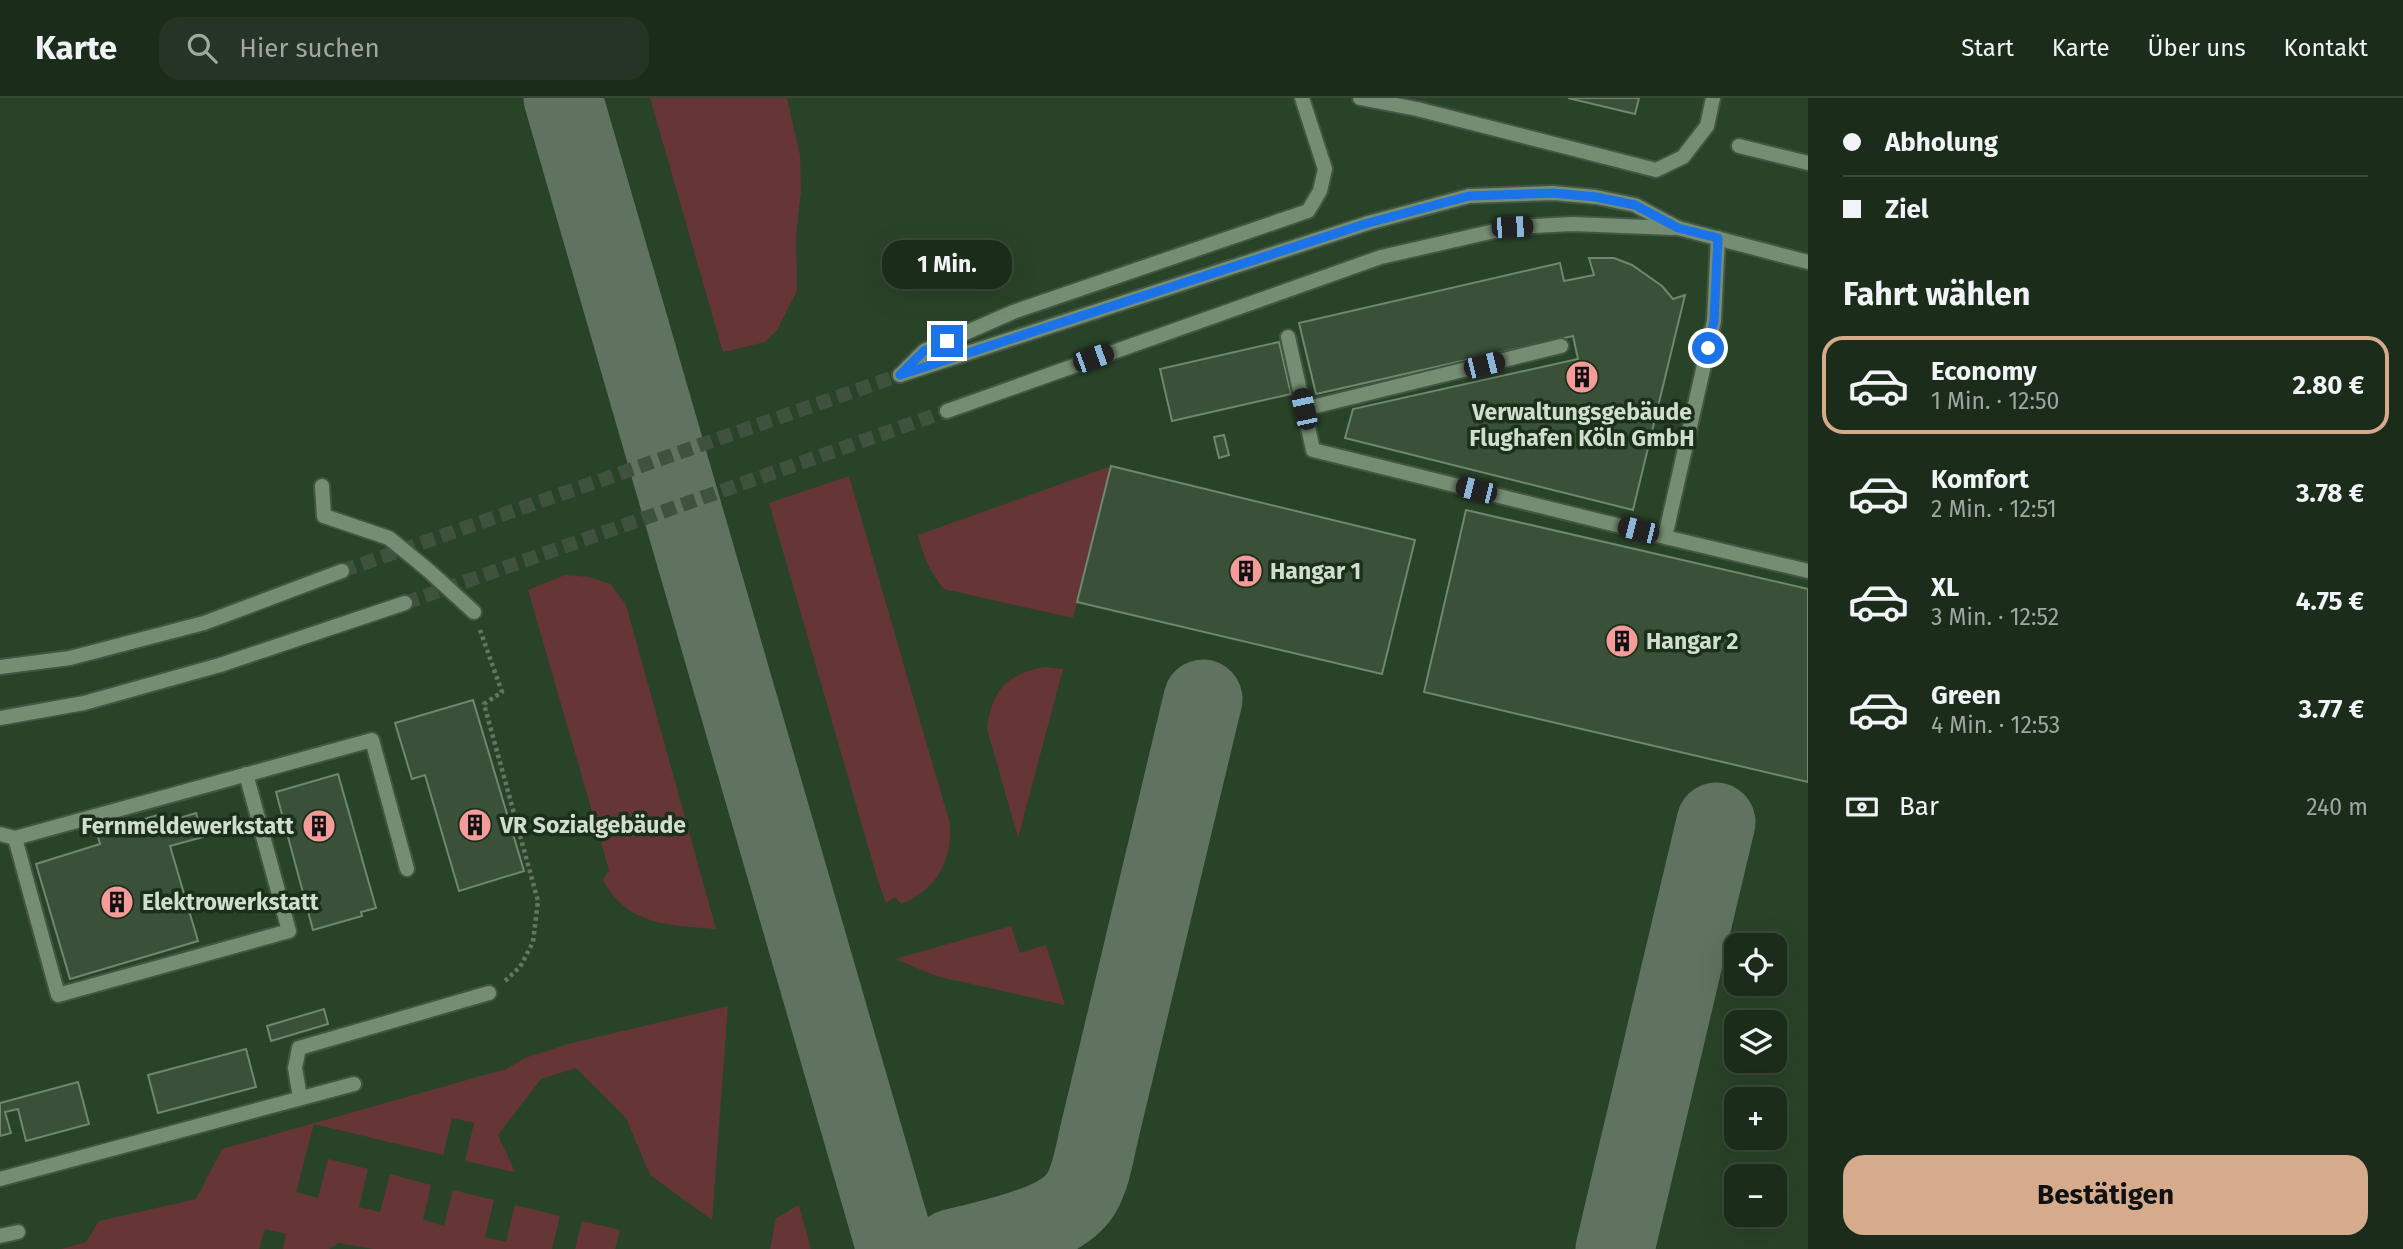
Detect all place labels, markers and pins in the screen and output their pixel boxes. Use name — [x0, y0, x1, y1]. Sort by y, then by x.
building icon: Verwaltungsgebäude Flughafen Köln GmbH — [1563, 358, 1601, 396]
place label: Verwaltungsgebäude Flughafen Köln GmbH — [1469, 398, 1695, 452]
building icon: Hangar 1 — [1227, 552, 1265, 590]
place label: Hangar 1 — [1270, 557, 1361, 585]
building icon: Hangar 2 — [1603, 622, 1641, 660]
place label: Hangar 2 — [1646, 627, 1739, 655]
building icon: VR Sozialgebäude — [456, 806, 494, 844]
building icon: Fernmeldewerkstatt — [300, 807, 338, 845]
place label: VR Sozialgebäude — [499, 811, 686, 839]
place label: Fernmeldewerkstatt — [81, 812, 295, 840]
building icon: Elektrowerkstatt — [98, 883, 136, 921]
place label: Elektrowerkstatt — [142, 888, 320, 916]

